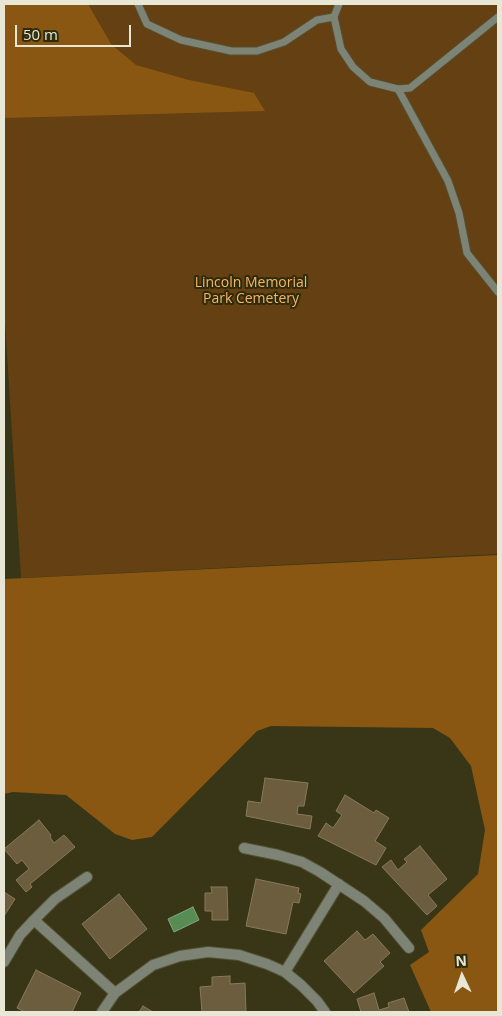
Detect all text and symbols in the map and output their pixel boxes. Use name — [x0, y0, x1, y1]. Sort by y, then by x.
scale bar — [18, 15, 134, 47]
text: 50 m — [23, 24, 58, 44]
park label: Lincoln Memorial Park Cemetery — [195, 275, 307, 308]
north arrow — [437, 951, 487, 1001]
text: N — [455, 951, 467, 970]

